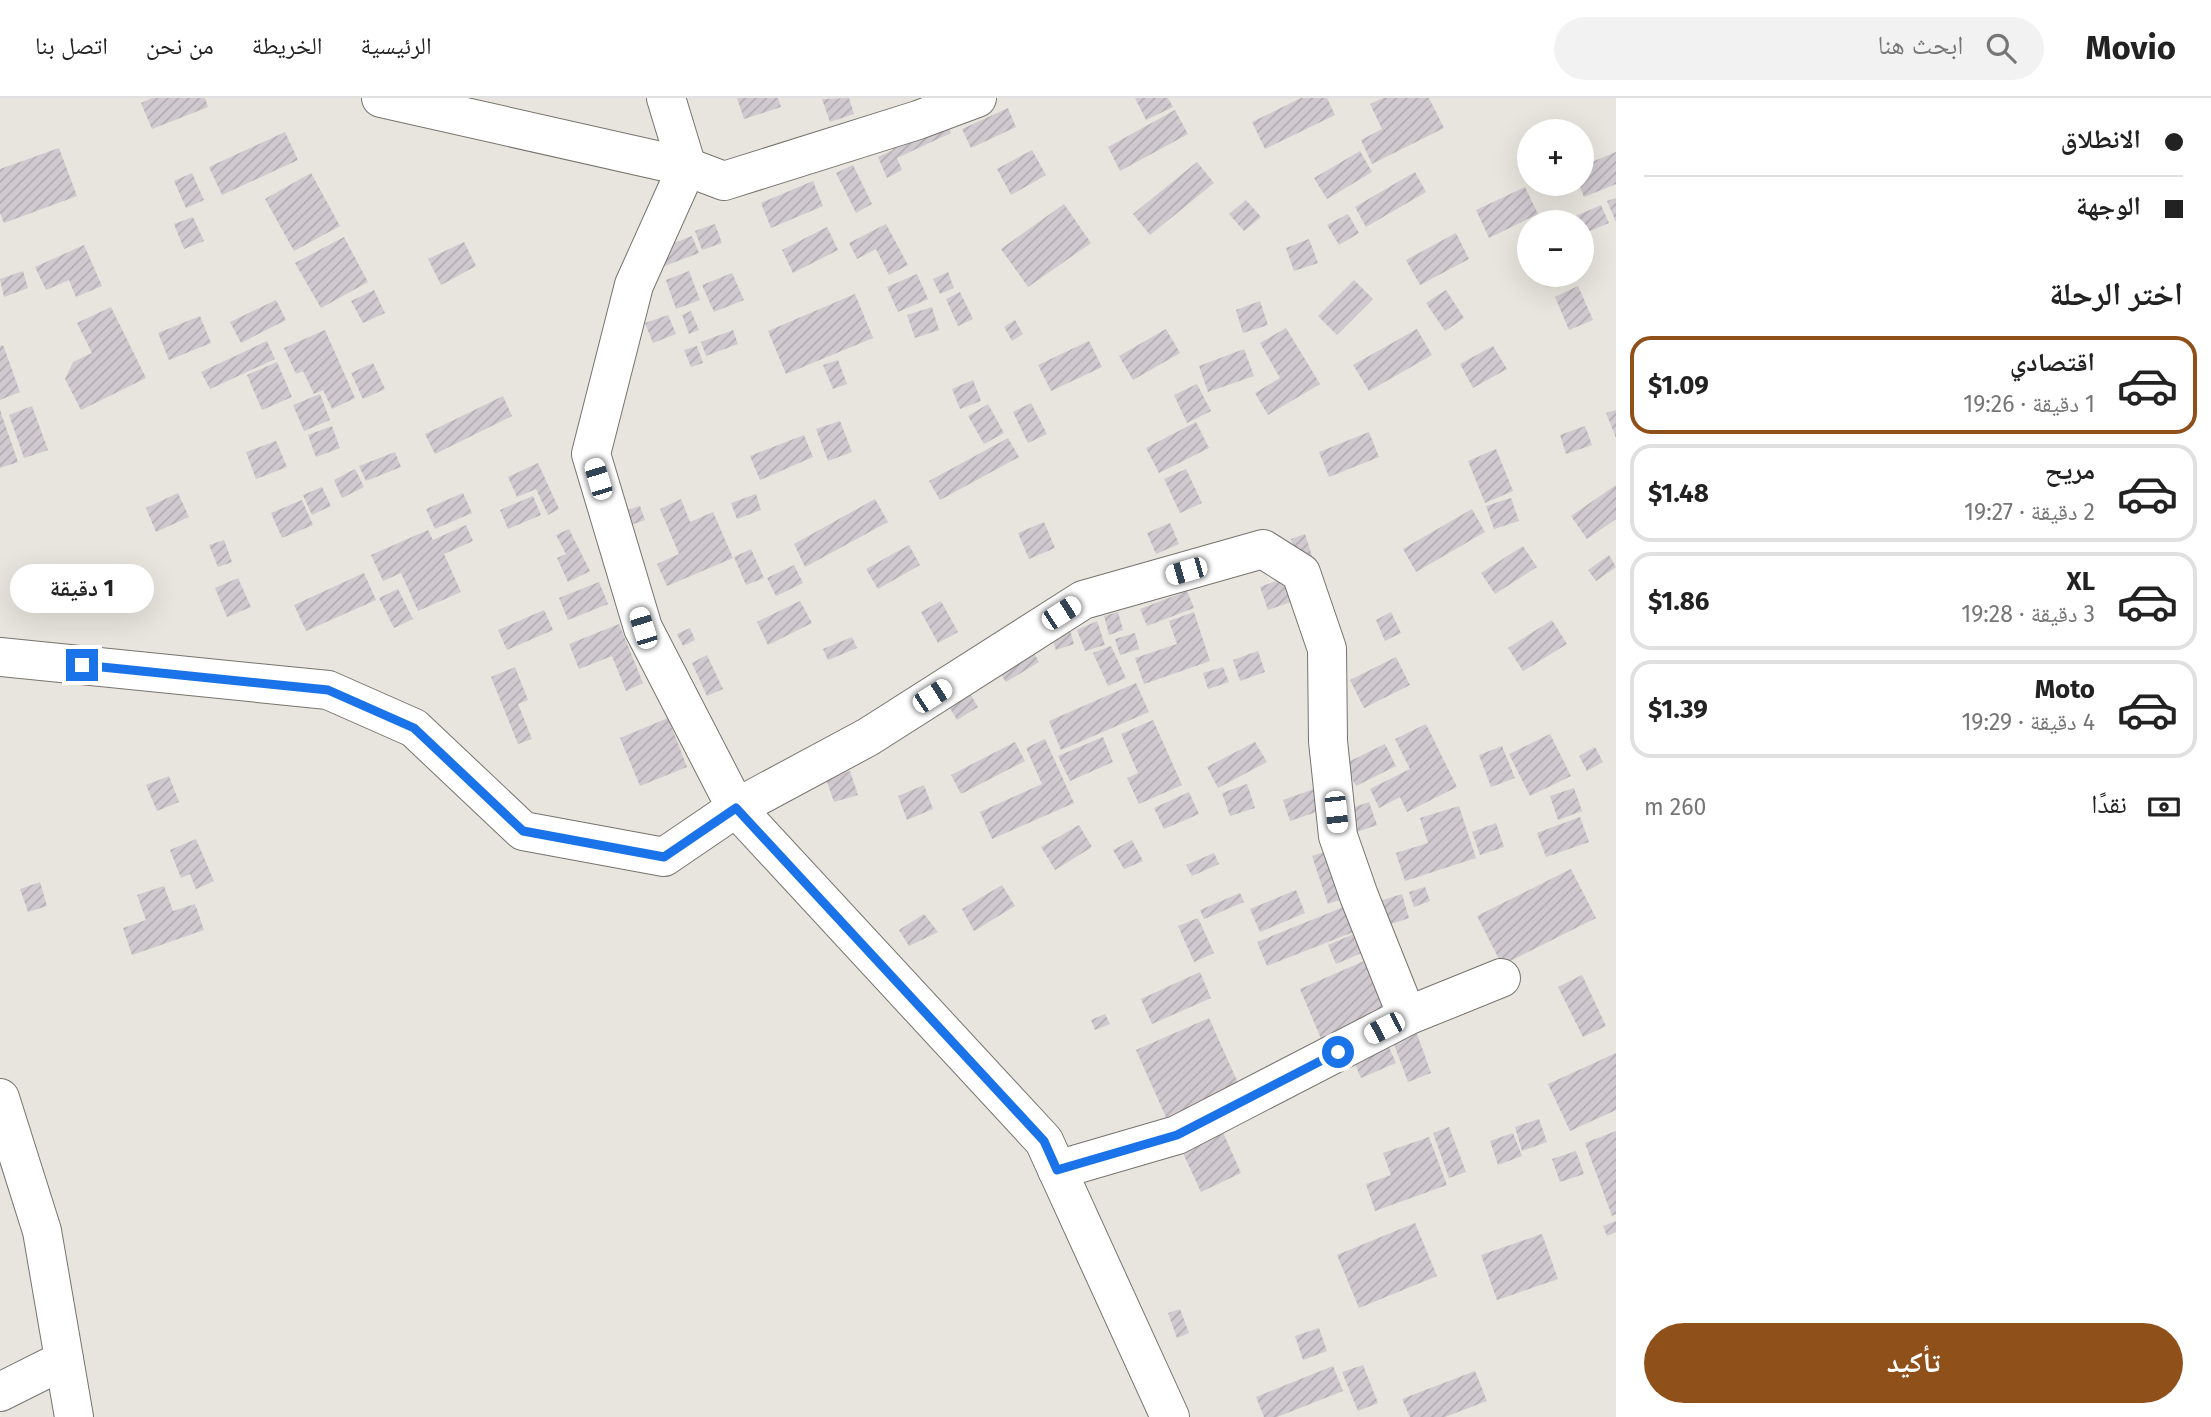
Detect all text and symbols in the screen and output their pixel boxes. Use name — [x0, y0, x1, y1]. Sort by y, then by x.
search box — [1554, 17, 2044, 80]
text: Movio — [2086, 28, 2176, 68]
icon: search — [1982, 29, 2020, 67]
text: ابحث هنا — [1877, 30, 1964, 61]
text: اتصل بنا — [35, 32, 108, 60]
text: من نحن — [146, 32, 214, 60]
text: الخريطة — [252, 32, 322, 60]
text: الرئيسية — [360, 32, 432, 60]
map controls — [1517, 119, 1594, 287]
button: + — [1517, 119, 1594, 196]
text: الانطلاق — [2061, 124, 2141, 155]
text: الوجهة — [2076, 191, 2141, 222]
button: − — [1517, 210, 1594, 287]
text: اختر الرحلة — [2049, 275, 2183, 313]
text: اقتصادي — [2010, 347, 2095, 378]
icon: car — [2116, 354, 2179, 417]
text: $1.09 — [1648, 370, 1709, 401]
text: 1 دقيقة · 19:26 — [1963, 390, 2095, 418]
text: مريح — [2045, 455, 2095, 486]
car — [582, 456, 615, 502]
icon: car — [2116, 462, 2179, 525]
text: $1.48 — [1648, 478, 1709, 509]
text: 2 دقيقة · 19:27 — [1964, 498, 2095, 526]
car — [1163, 555, 1210, 587]
callout: 1 دقيقة — [10, 564, 154, 612]
text: XL — [2067, 566, 2095, 597]
icon: car — [2116, 570, 2179, 633]
text: 1 دقيقة — [50, 574, 114, 602]
text: $1.86 — [1648, 586, 1709, 617]
car — [1038, 593, 1085, 633]
text: 3 دقيقة · 19:28 — [1961, 600, 2095, 628]
car — [627, 605, 660, 651]
route end — [66, 649, 98, 681]
text: Moto — [2035, 674, 2095, 705]
car — [909, 676, 956, 716]
icon: car — [2116, 678, 2179, 741]
text: $1.39 — [1648, 694, 1708, 725]
text: 4 دقيقة · 19:29 — [1961, 708, 2095, 736]
icon: cash — [2145, 788, 2183, 826]
text: نقدًا — [2091, 789, 2127, 820]
car — [1324, 790, 1349, 834]
text: 260 m — [1644, 793, 1706, 821]
car — [1361, 1009, 1408, 1047]
route start — [1322, 1036, 1354, 1068]
button: تأكيد — [1644, 1323, 2183, 1403]

